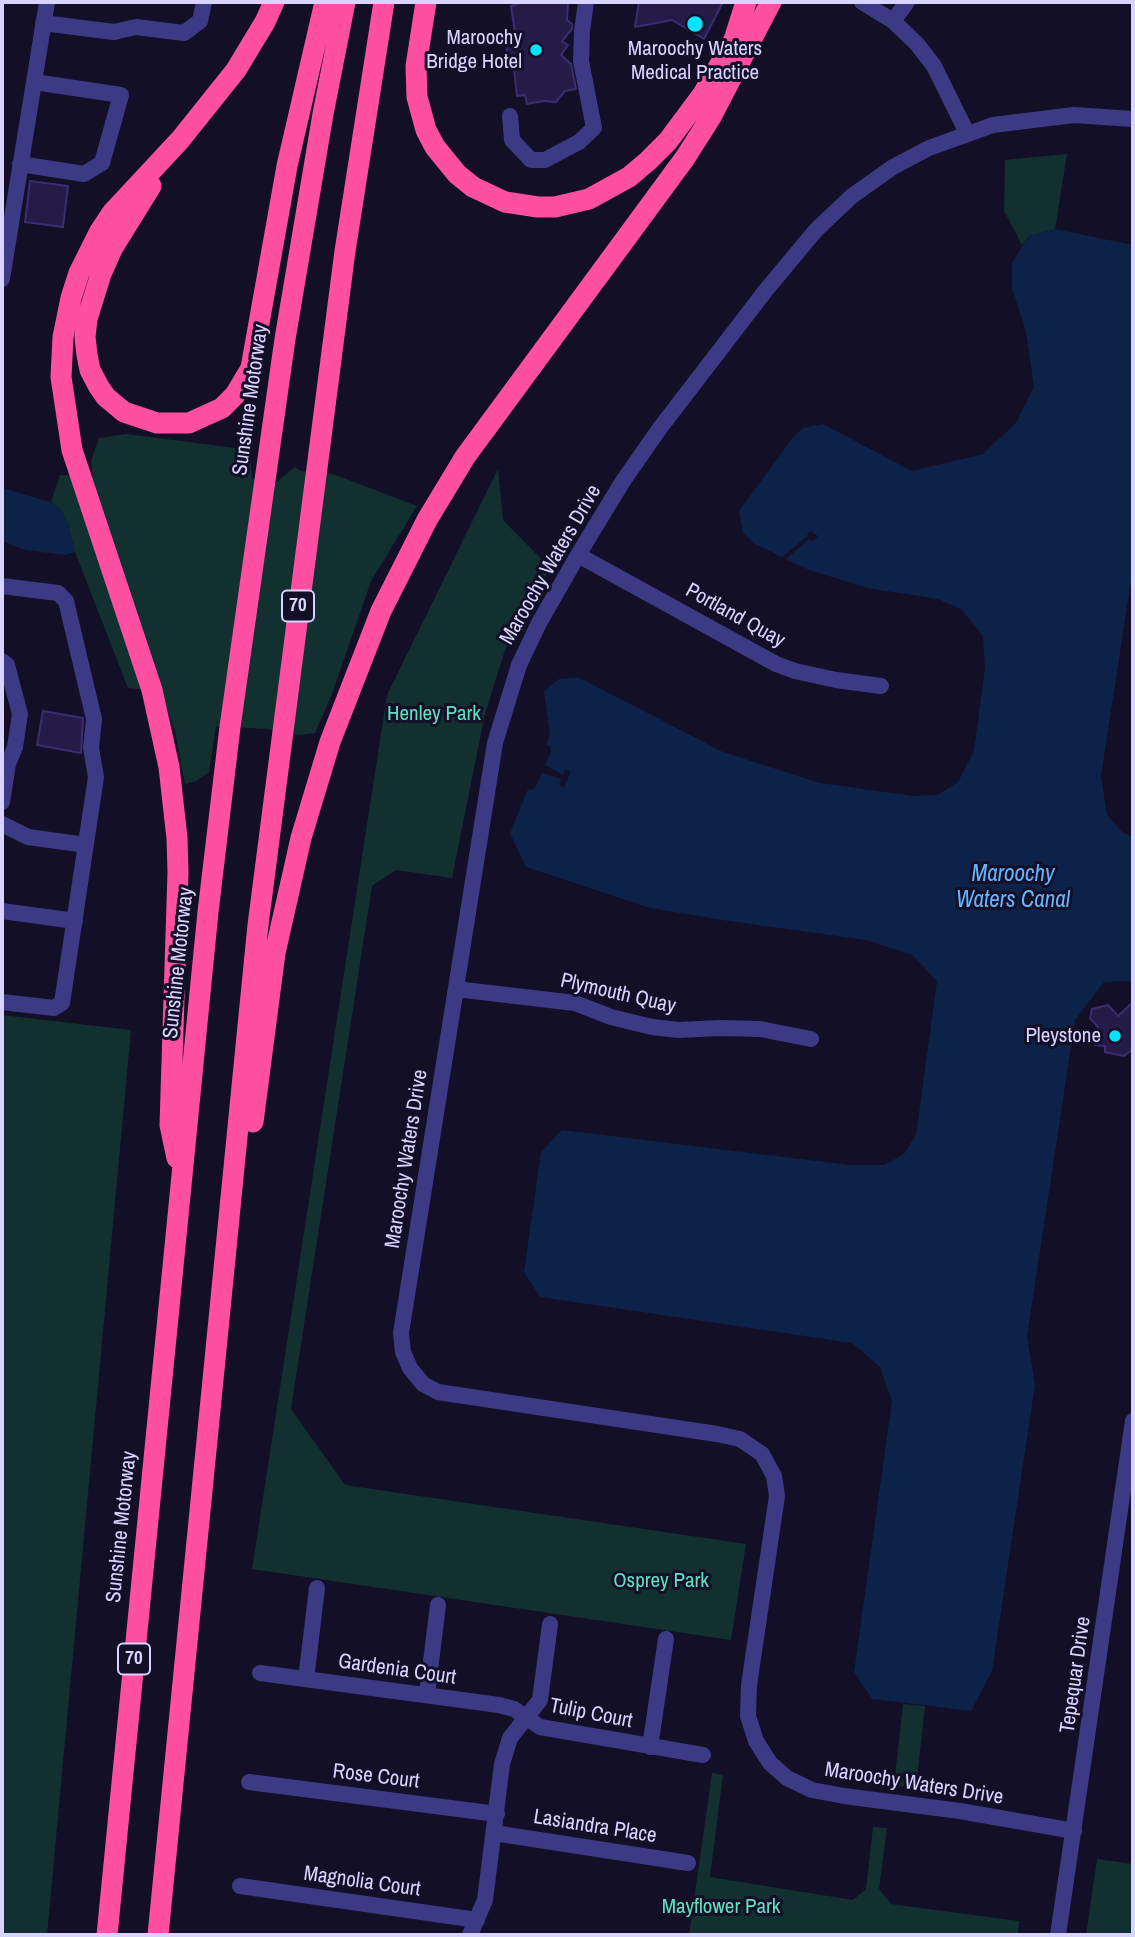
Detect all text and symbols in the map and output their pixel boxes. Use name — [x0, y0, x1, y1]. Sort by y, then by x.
marker: Maroochy Waters Medical Practice — [685, 14, 705, 34]
place label: Maroochy Bridge Hotel — [426, 25, 522, 75]
place label: Maroochy Waters Medical Practice — [628, 36, 762, 86]
marker: Maroochy Bridge Hotel — [528, 42, 544, 58]
street label: Sunshine Motorway — [228, 323, 274, 477]
street label: Maroochy Waters Drive — [495, 481, 607, 649]
street label: Portland Quay — [681, 578, 789, 654]
road number: 70 — [282, 590, 314, 622]
park label: Henley Park — [387, 701, 481, 727]
water label: Maroochy Waters Canal — [956, 861, 1070, 915]
street label: Sunshine Motorway — [159, 886, 199, 1040]
street label: Plymouth Quay — [558, 968, 678, 1020]
place label: Pleystone — [1025, 1023, 1101, 1049]
marker: Pleystone — [1107, 1028, 1123, 1044]
street label: Maroochy Waters Drive — [380, 1068, 434, 1250]
street label: Sunshine Motorway — [102, 1450, 142, 1604]
park label: Osprey Park — [613, 1568, 709, 1594]
street label: Tepequar Drive — [1055, 1615, 1097, 1735]
road number: 70 — [118, 1644, 150, 1674]
street label: Gardenia Court — [336, 1649, 458, 1691]
street label: Tulip Court — [548, 1694, 634, 1734]
street label: Maroochy Waters Drive — [823, 1757, 1005, 1811]
street label: Rose Court — [331, 1759, 421, 1795]
street label: Lasiandra Place — [532, 1805, 658, 1849]
street label: Magnolia Court — [302, 1861, 422, 1903]
park label: Mayflower Park — [662, 1894, 780, 1920]

